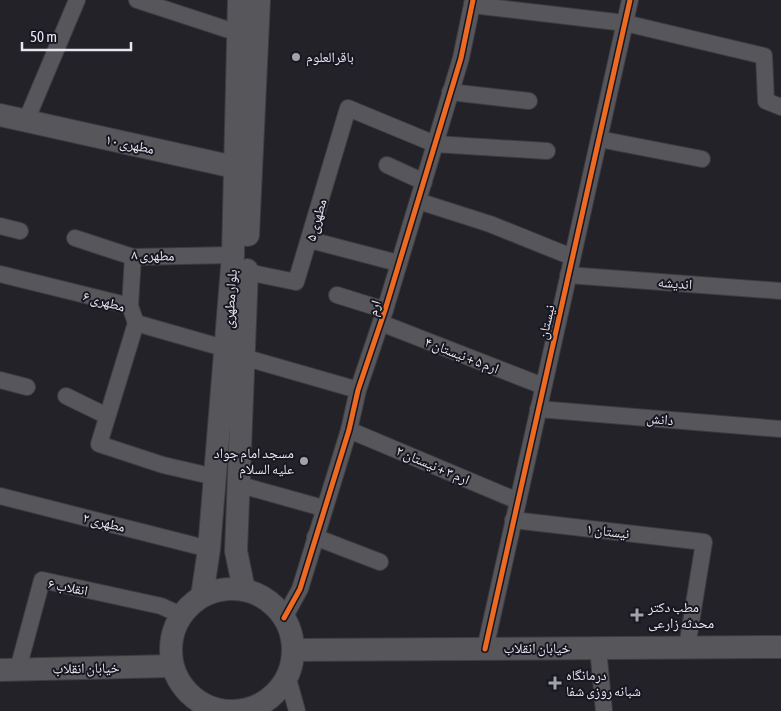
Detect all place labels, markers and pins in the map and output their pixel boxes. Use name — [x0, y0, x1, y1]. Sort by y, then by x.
place label: باقرالعلوم — [306, 49, 354, 67]
marker: باقرالعلوم — [290, 51, 302, 63]
place label: مسجد امام جواد علیه السلام — [214, 445, 294, 479]
marker: مسجد امام جواد علیه السلام — [298, 455, 310, 467]
place label: مطب دکتر محدثه زارعی — [647, 599, 714, 632]
marker: مطب دکتر محدثه زارعی — [630, 608, 644, 622]
place label: درمانگاه شبانه روزی شفا — [566, 667, 641, 700]
marker: درمانگاه شبانه روزی شفا — [548, 676, 562, 690]

